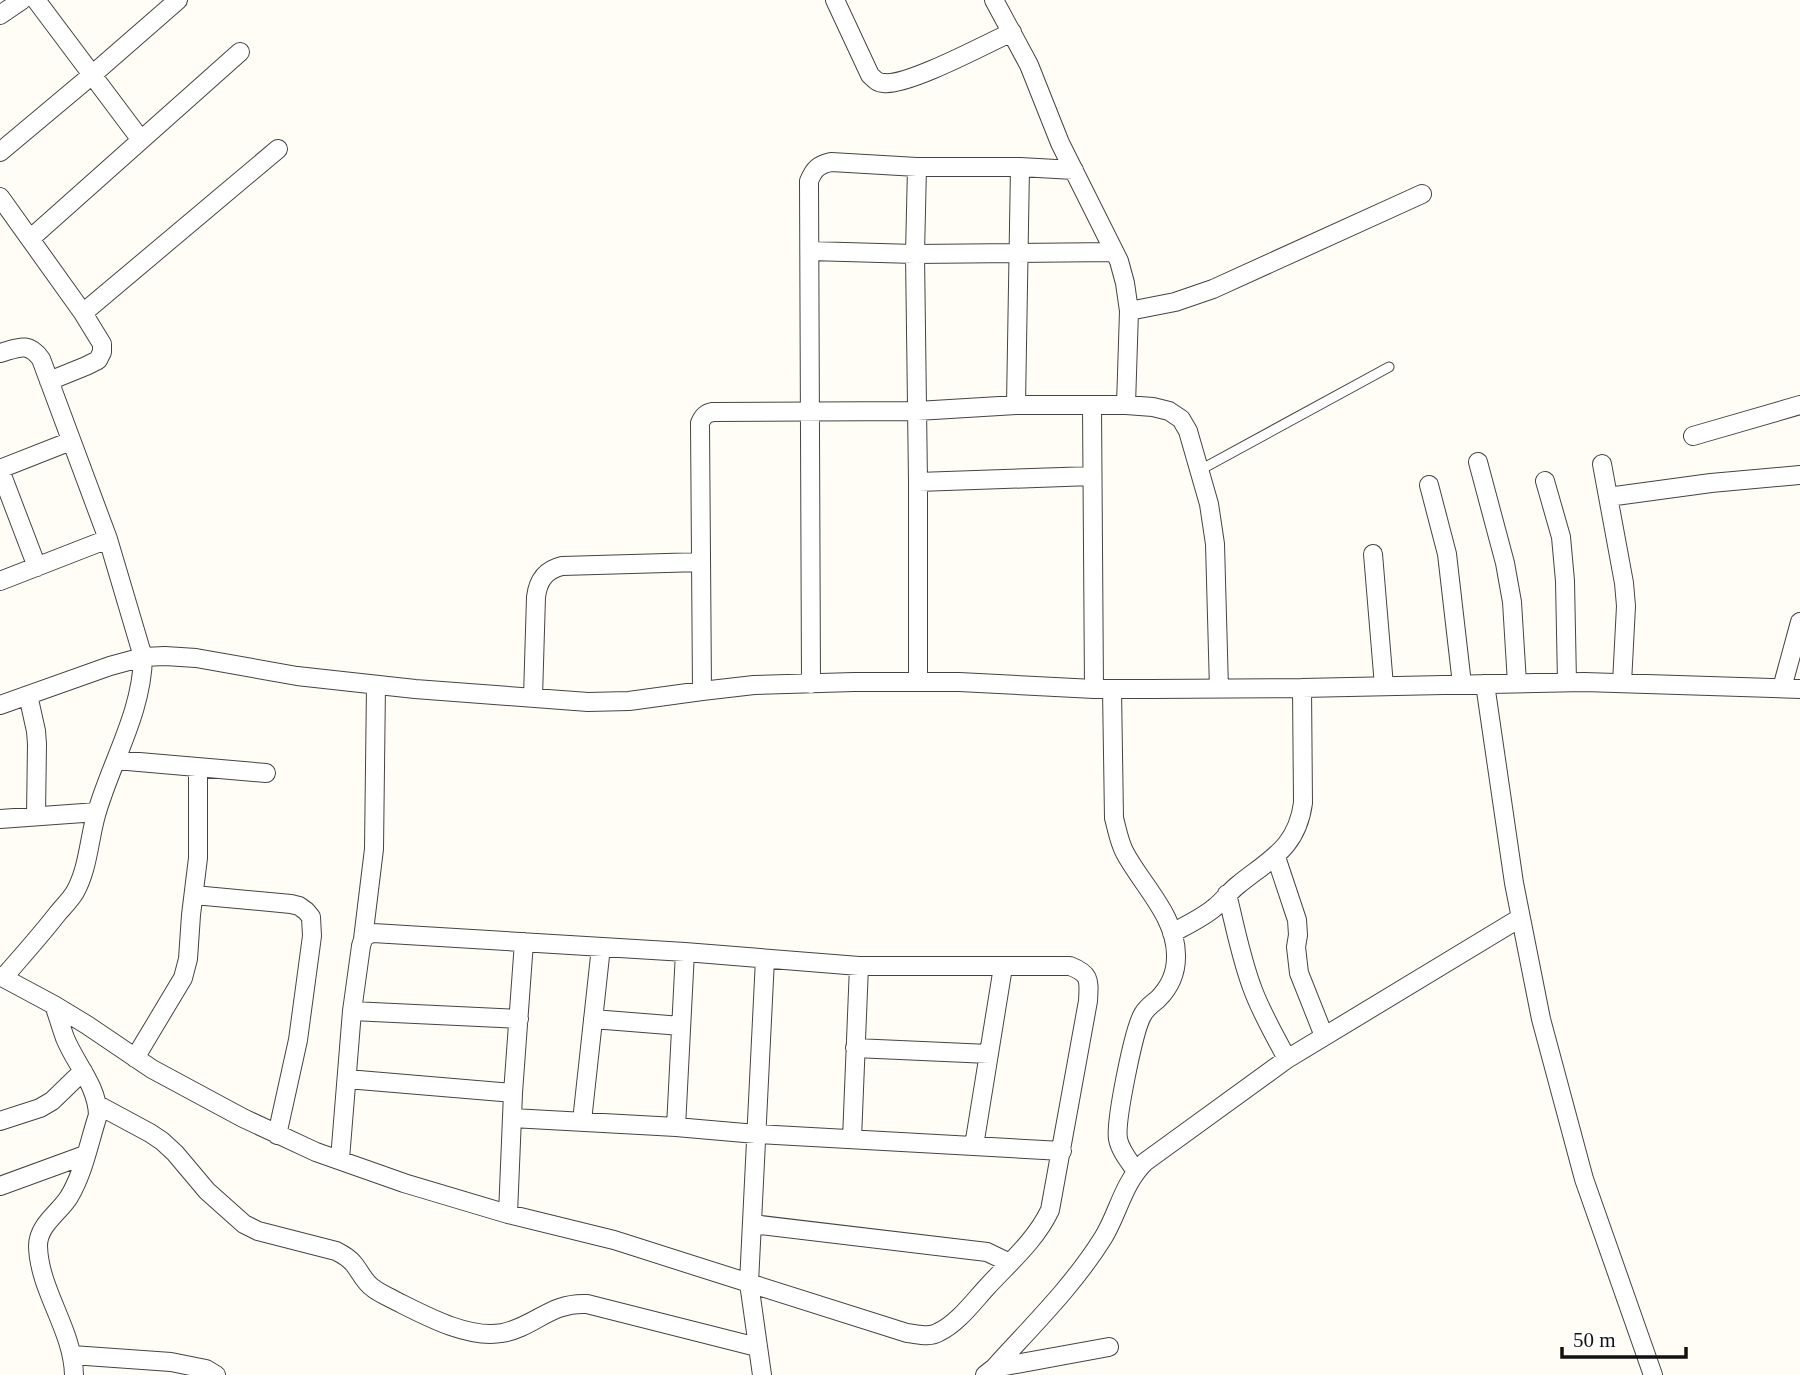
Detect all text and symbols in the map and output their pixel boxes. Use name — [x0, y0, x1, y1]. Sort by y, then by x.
scale bar — [1562, 1316, 1686, 1360]
text: 50 m — [1573, 1328, 1616, 1352]

